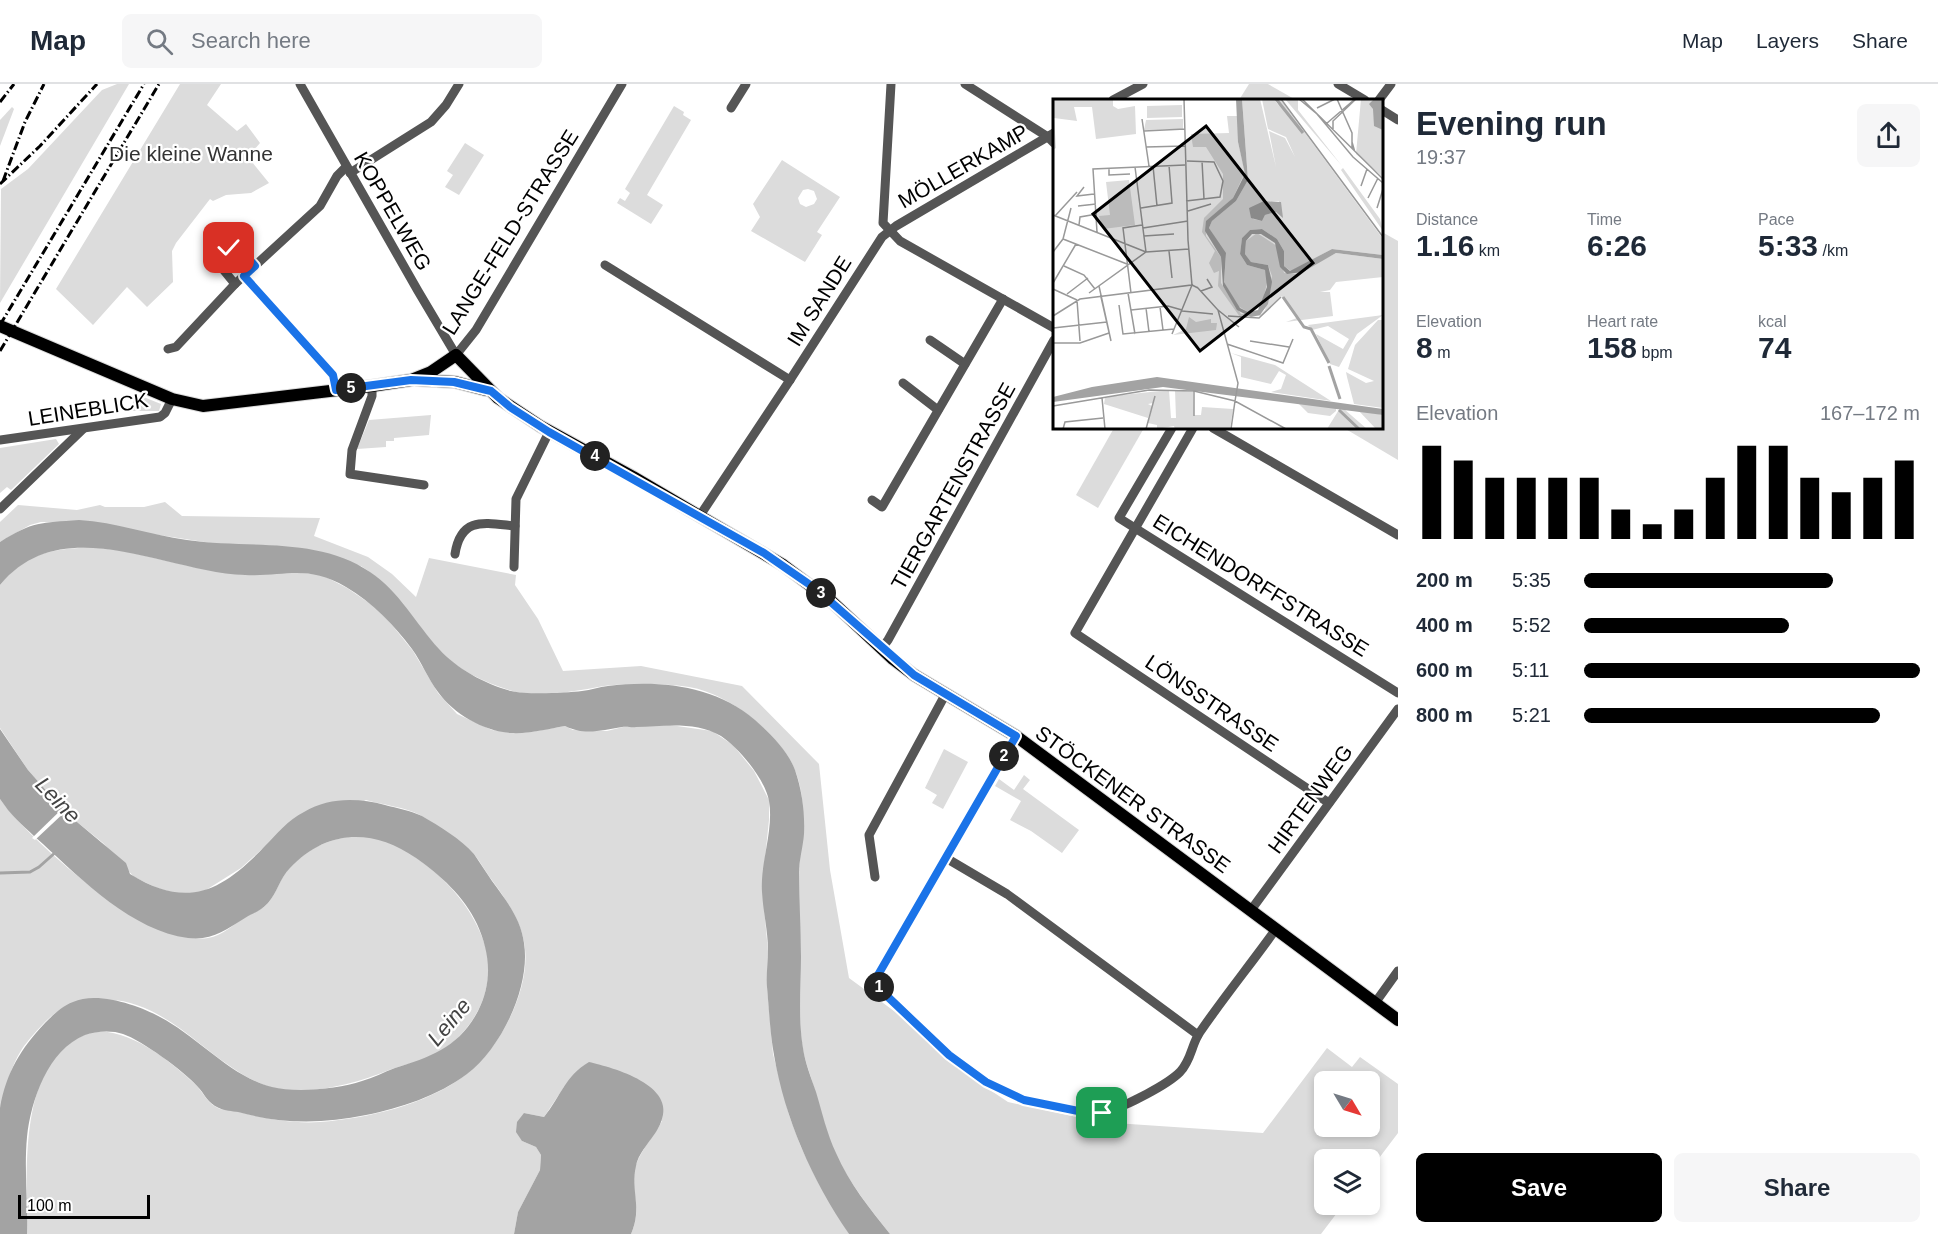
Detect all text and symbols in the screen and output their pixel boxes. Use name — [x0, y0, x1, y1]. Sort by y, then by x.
search box — [122, 14, 542, 68]
text: Map — [30, 25, 86, 56]
icon: search — [143, 25, 176, 58]
text: Search here — [191, 28, 311, 53]
text: Map — [1682, 29, 1723, 52]
text: Layers — [1756, 29, 1819, 52]
text: Share — [1852, 29, 1908, 52]
inset map — [1053, 99, 1383, 429]
button: share — [1857, 104, 1920, 167]
text: Evening run — [1416, 105, 1607, 142]
street label: MÖLLERKAMP — [894, 120, 1032, 212]
street label: LANGE-FELD-STRASSE — [437, 125, 583, 339]
park label: Die kleine Wanne — [109, 142, 273, 165]
text: 19:37 — [1416, 146, 1466, 168]
street label: KOPPELWEG — [350, 148, 436, 274]
text: Distance — [1416, 211, 1478, 228]
text: Time — [1587, 211, 1622, 228]
text: Pace — [1758, 211, 1794, 228]
pin — [203, 222, 254, 273]
text: 1.16 — [1416, 229, 1474, 262]
text: 6:26 — [1587, 229, 1647, 262]
text: 5:33 — [1758, 229, 1818, 262]
icon: check — [212, 231, 245, 264]
text: km — [1474, 242, 1500, 259]
text: /km — [1818, 242, 1848, 259]
street label: IM SANDE — [782, 252, 856, 350]
text: Elevation — [1416, 313, 1482, 330]
text: Heart rate — [1587, 313, 1658, 330]
text: kcal — [1758, 313, 1786, 330]
text: 8 — [1416, 331, 1433, 364]
text: 158 — [1587, 331, 1637, 364]
text: 74 — [1758, 331, 1791, 364]
text: m — [1433, 344, 1450, 361]
text: bpm — [1637, 344, 1673, 361]
pin: 5 — [336, 373, 366, 403]
text: 5 — [347, 379, 355, 396]
street label: TIERGARTENSTRASSE — [886, 379, 1020, 593]
street label: LEINEBLICK — [26, 388, 150, 430]
text: Elevation — [1416, 402, 1498, 424]
text: 167–172 m — [1820, 402, 1920, 424]
pin: 4 — [580, 441, 610, 471]
text: 4 — [591, 447, 599, 464]
street label: EICHENDORFFSTRASSE — [1149, 509, 1373, 661]
text: 200 m — [1416, 569, 1473, 591]
text: 5:35 — [1512, 569, 1551, 591]
pin: 3 — [806, 578, 836, 608]
text: 3 — [817, 584, 825, 601]
text: 400 m — [1416, 614, 1473, 636]
text: 5:52 — [1512, 614, 1551, 636]
street label: LÖNSSTRASSE — [1141, 650, 1283, 756]
text: 600 m — [1416, 659, 1473, 681]
text: 5:11 — [1512, 659, 1549, 681]
text: 800 m — [1416, 704, 1473, 726]
text: 5:21 — [1512, 704, 1551, 726]
street label: STÖCKENER STRASSE — [1031, 721, 1235, 877]
street label: HIRTENWEG — [1263, 740, 1357, 858]
pin: 2 — [989, 741, 1019, 771]
text: 2 — [1000, 747, 1008, 764]
water label: Leine — [30, 772, 86, 828]
pin: 1 — [864, 972, 894, 1002]
text: 1 — [875, 978, 883, 995]
water label: Leine — [422, 993, 476, 1051]
north arrow — [1314, 1071, 1380, 1137]
map controls — [1314, 1071, 1380, 1215]
pin — [1076, 1087, 1127, 1138]
icon: arrive — [1085, 1096, 1118, 1129]
button: layers — [1314, 1149, 1380, 1215]
button: Save — [1416, 1153, 1662, 1222]
button: Share — [1674, 1153, 1920, 1222]
scale bar — [18, 1192, 150, 1220]
text: 100 m — [27, 1197, 71, 1214]

